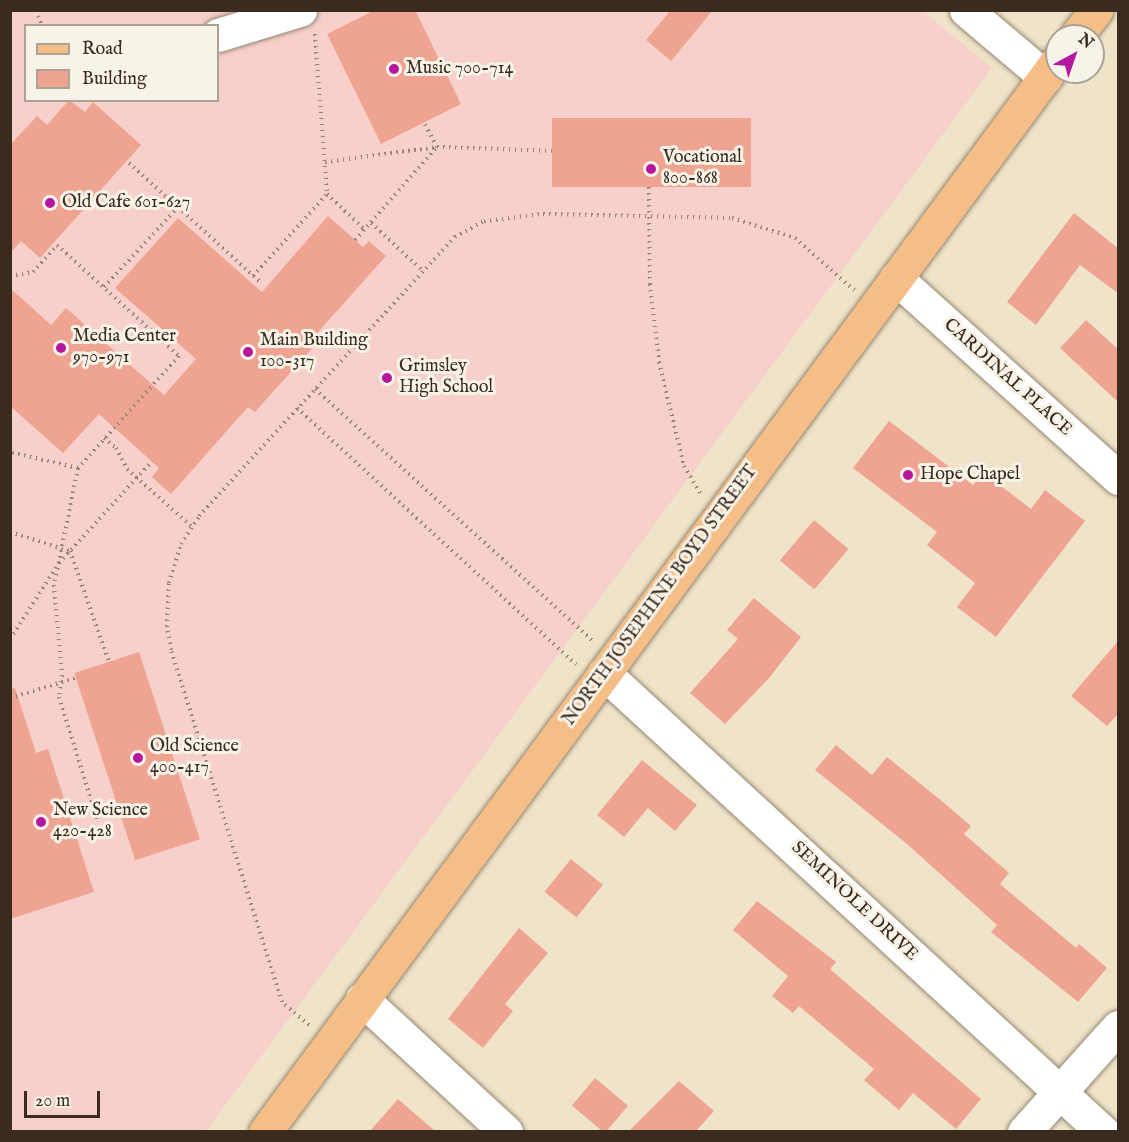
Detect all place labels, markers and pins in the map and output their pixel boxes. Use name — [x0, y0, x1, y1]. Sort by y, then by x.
place label: Music 700-714 — [406, 58, 513, 80]
marker: Music 700-714 — [387, 62, 401, 76]
place label: Vocational 800-868 — [663, 148, 742, 190]
marker: Vocational 800-868 — [644, 162, 658, 176]
place label: Old Cafe 601-627 — [62, 192, 190, 214]
marker: Old Cafe 601-627 — [43, 196, 57, 210]
place label: Media Center 970-971 — [73, 327, 176, 370]
place label: Main Building 100-317 — [260, 331, 368, 374]
marker: Media Center 970-971 — [54, 341, 68, 355]
marker: Main Building 100-317 — [241, 345, 255, 359]
place label: Grimsley High School — [399, 357, 493, 400]
marker: Grimsley High School — [380, 371, 394, 385]
place label: Hope Chapel — [920, 464, 1020, 486]
marker: Hope Chapel — [901, 468, 915, 482]
place label: Old Science 400-417 — [150, 737, 239, 780]
marker: Old Science 400-417 — [131, 751, 145, 765]
place label: New Science 420-428 — [53, 801, 148, 844]
marker: New Science 420-428 — [34, 815, 48, 829]

